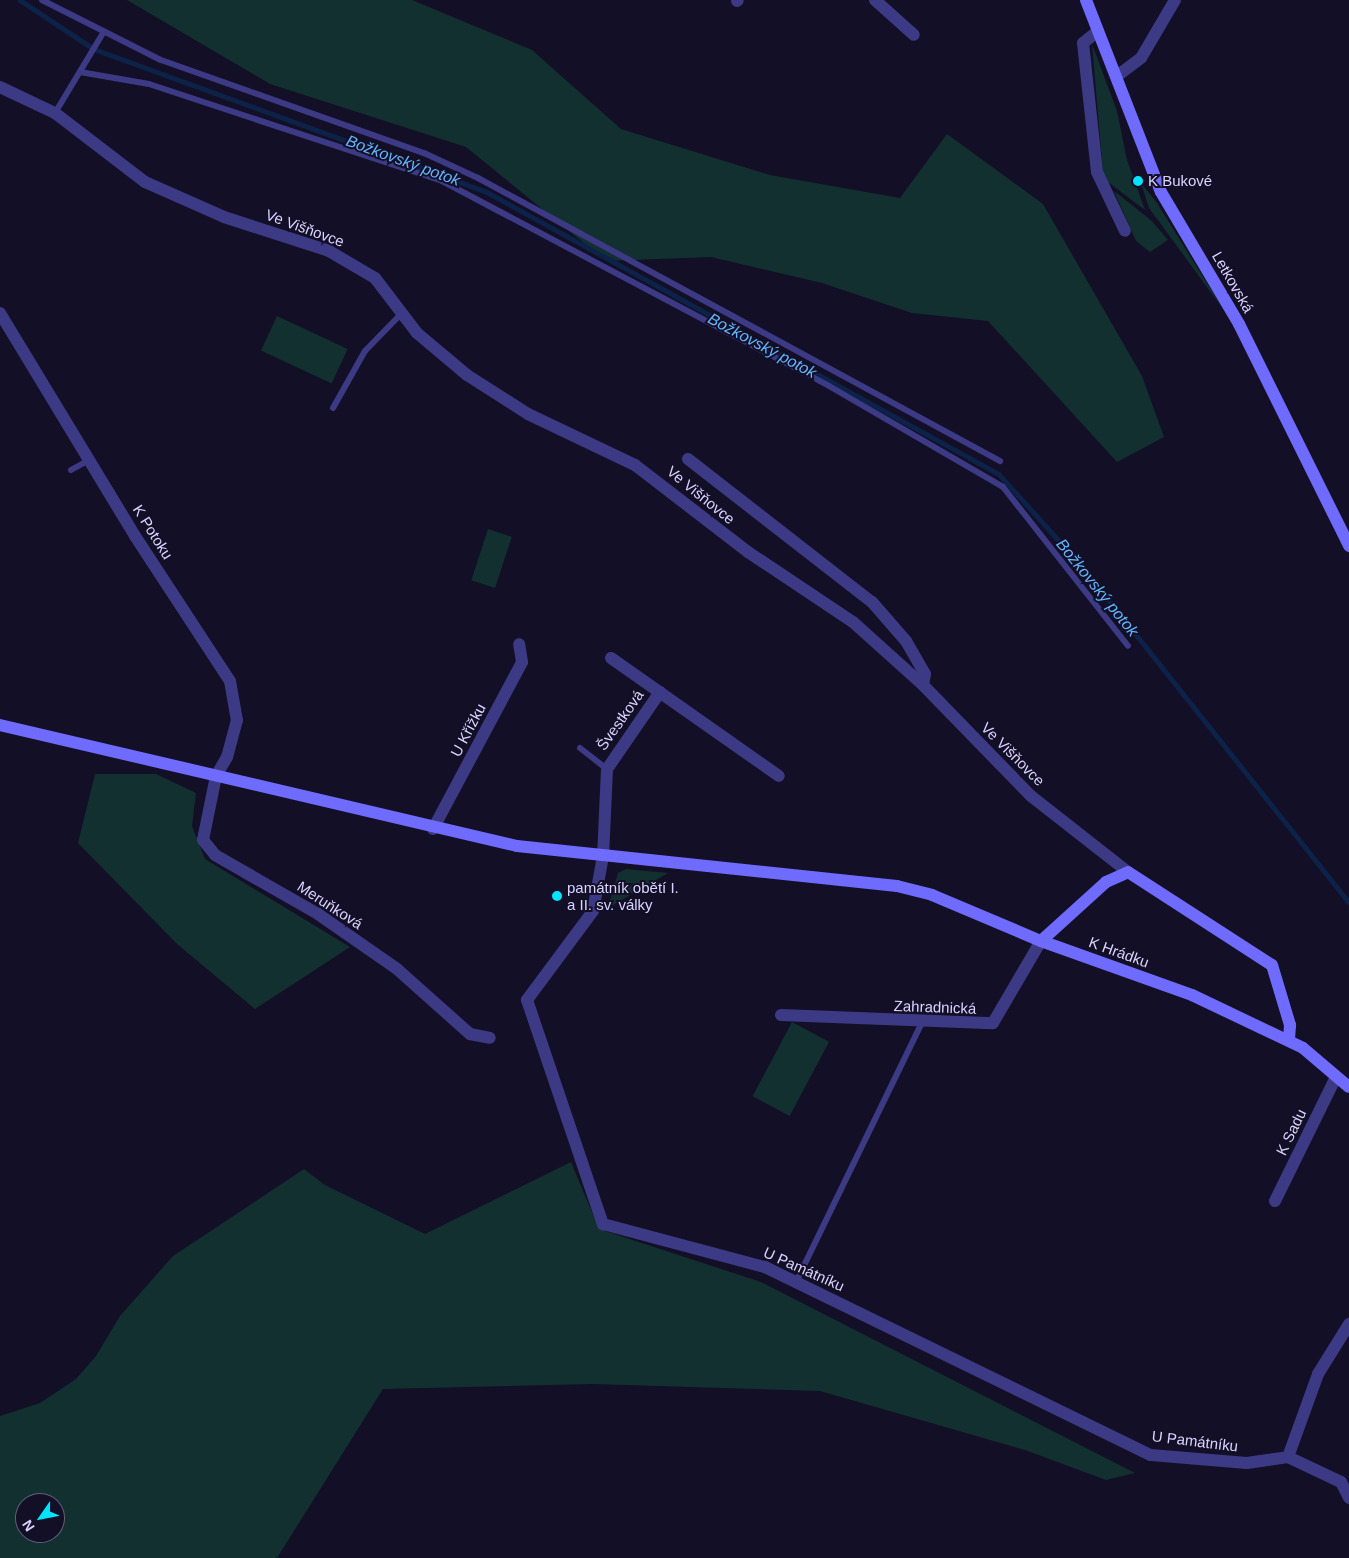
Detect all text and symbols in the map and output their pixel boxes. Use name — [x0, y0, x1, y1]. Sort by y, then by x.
water label: Božkovský potok — [343, 131, 463, 191]
place label: K Bukové — [1148, 172, 1212, 190]
marker: K Bukové — [1132, 175, 1144, 187]
street label: Ve Višňovce — [263, 205, 347, 251]
street label: Letkovská — [1208, 248, 1258, 316]
water label: Božkovský potok — [704, 309, 820, 383]
street label: Ve Višňovce — [663, 462, 739, 528]
street label: K Potoku — [129, 501, 177, 563]
water label: Božkovský potok — [1052, 535, 1142, 641]
street label: Švestková — [593, 686, 647, 754]
street label: U Křížku — [447, 700, 489, 760]
street label: Ve Višňovce — [978, 719, 1048, 789]
street label: Meruňková — [294, 877, 366, 933]
place label: památník obětí I. a II. sv. války — [567, 878, 679, 913]
marker: památník obětí I. a II. sv. války — [551, 890, 563, 902]
street label: K Hrádku — [1087, 933, 1151, 971]
street label: Zahradnická — [893, 997, 977, 1017]
street label: K Sadu — [1272, 1106, 1310, 1158]
street label: U Památníku — [761, 1243, 847, 1295]
street label: U Památníku — [1151, 1427, 1239, 1455]
north arrow — [15, 1493, 65, 1543]
text: N — [19, 1517, 38, 1534]

